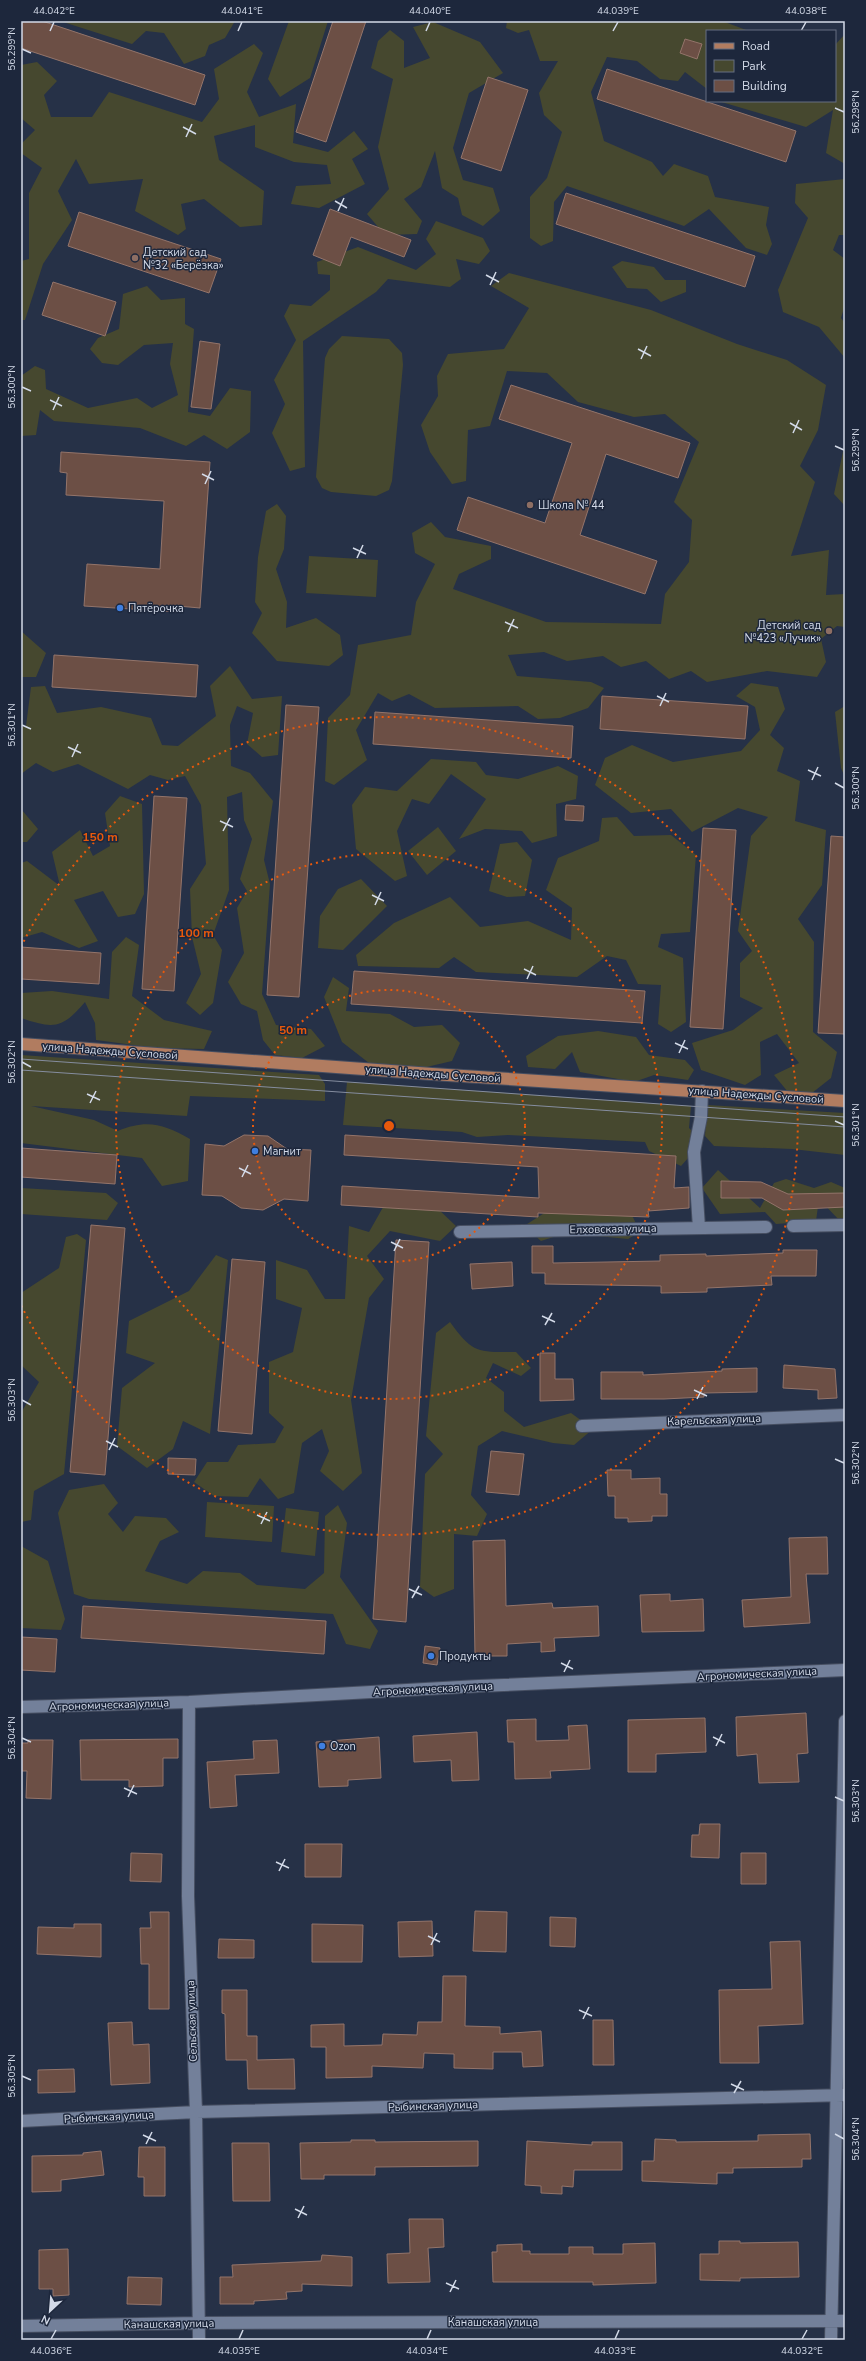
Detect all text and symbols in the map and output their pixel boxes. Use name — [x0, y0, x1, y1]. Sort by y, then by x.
text: 44.042°E — [33, 4, 75, 18]
text: 44.041°E — [221, 4, 263, 18]
text: 44.040°E — [409, 4, 451, 18]
text: 44.039°E — [597, 4, 639, 18]
text: 44.038°E — [785, 4, 827, 18]
text: 56.299°N — [5, 27, 19, 71]
legend — [706, 30, 836, 102]
text: Road — [742, 38, 770, 54]
text: Park — [742, 58, 767, 74]
text: Building — [742, 78, 787, 94]
text: 56.298°N — [849, 90, 863, 134]
place label: Детский сад №32 «Берёзка» — [143, 245, 224, 273]
marker: Детский сад №32 «Берёзка» — [130, 253, 140, 263]
text: 56.300°N — [5, 365, 19, 409]
text: 56.299°N — [849, 428, 863, 472]
place label: Школа № 44 — [538, 498, 605, 513]
marker: Школа № 44 — [525, 500, 535, 510]
place label: Пятёрочка — [128, 601, 184, 616]
marker: Пятёрочка — [115, 603, 125, 613]
place label: Детский сад №423 «Лучик» — [745, 618, 821, 646]
marker: Детский сад №423 «Лучик» — [824, 626, 834, 636]
text: 56.301°N — [5, 703, 19, 747]
text: 56.300°N — [849, 766, 863, 810]
text: 150 m — [82, 829, 118, 845]
text: 100 m — [178, 925, 214, 941]
text: 50 m — [279, 1022, 307, 1038]
street label: улица Надежды Сусловой — [42, 1039, 178, 1063]
text: 56.302°N — [5, 1040, 19, 1084]
street label: улица Надежды Сусловой — [365, 1062, 501, 1086]
street label: улица Надежды Сусловой — [688, 1083, 824, 1107]
text: 56.301°N — [849, 1103, 863, 1147]
centre of rings — [382, 1119, 396, 1133]
place label: Магнит — [263, 1144, 301, 1159]
marker: Магнит — [250, 1146, 260, 1156]
street label: Елховская улица — [569, 1221, 657, 1237]
text: 56.303°N — [5, 1378, 19, 1422]
street label: Карельская улица — [667, 1411, 761, 1429]
text: 56.302°N — [849, 1441, 863, 1485]
place label: Продукты — [439, 1649, 491, 1664]
marker: Продукты — [426, 1651, 436, 1661]
street label: Агрономическая улица — [697, 1663, 818, 1685]
street label: Агрономическая улица — [373, 1678, 494, 1700]
street label: Агрономическая улица — [49, 1695, 169, 1715]
text: 56.304°N — [5, 1716, 19, 1760]
place label: Ozon — [330, 1739, 356, 1754]
marker: Ozon — [317, 1741, 327, 1751]
text: 56.303°N — [849, 1779, 863, 1823]
street label: Сельская улица — [183, 1980, 201, 2062]
text: 56.305°N — [5, 2054, 19, 2098]
street label: Рыбинская улица — [388, 2097, 478, 2115]
street label: Рыбинская улица — [63, 2107, 155, 2127]
text: 56.304°N — [849, 2117, 863, 2161]
north arrow — [30, 2291, 70, 2331]
text: N — [39, 2311, 53, 2328]
street label: Канашская улица — [448, 2315, 538, 2330]
street label: Канашская улица — [124, 2316, 214, 2332]
text: 44.036°E — [30, 2344, 72, 2358]
text: 44.035°E — [218, 2344, 260, 2358]
text: 44.034°E — [406, 2344, 448, 2358]
text: 44.033°E — [594, 2344, 636, 2358]
text: 44.032°E — [781, 2344, 823, 2358]

